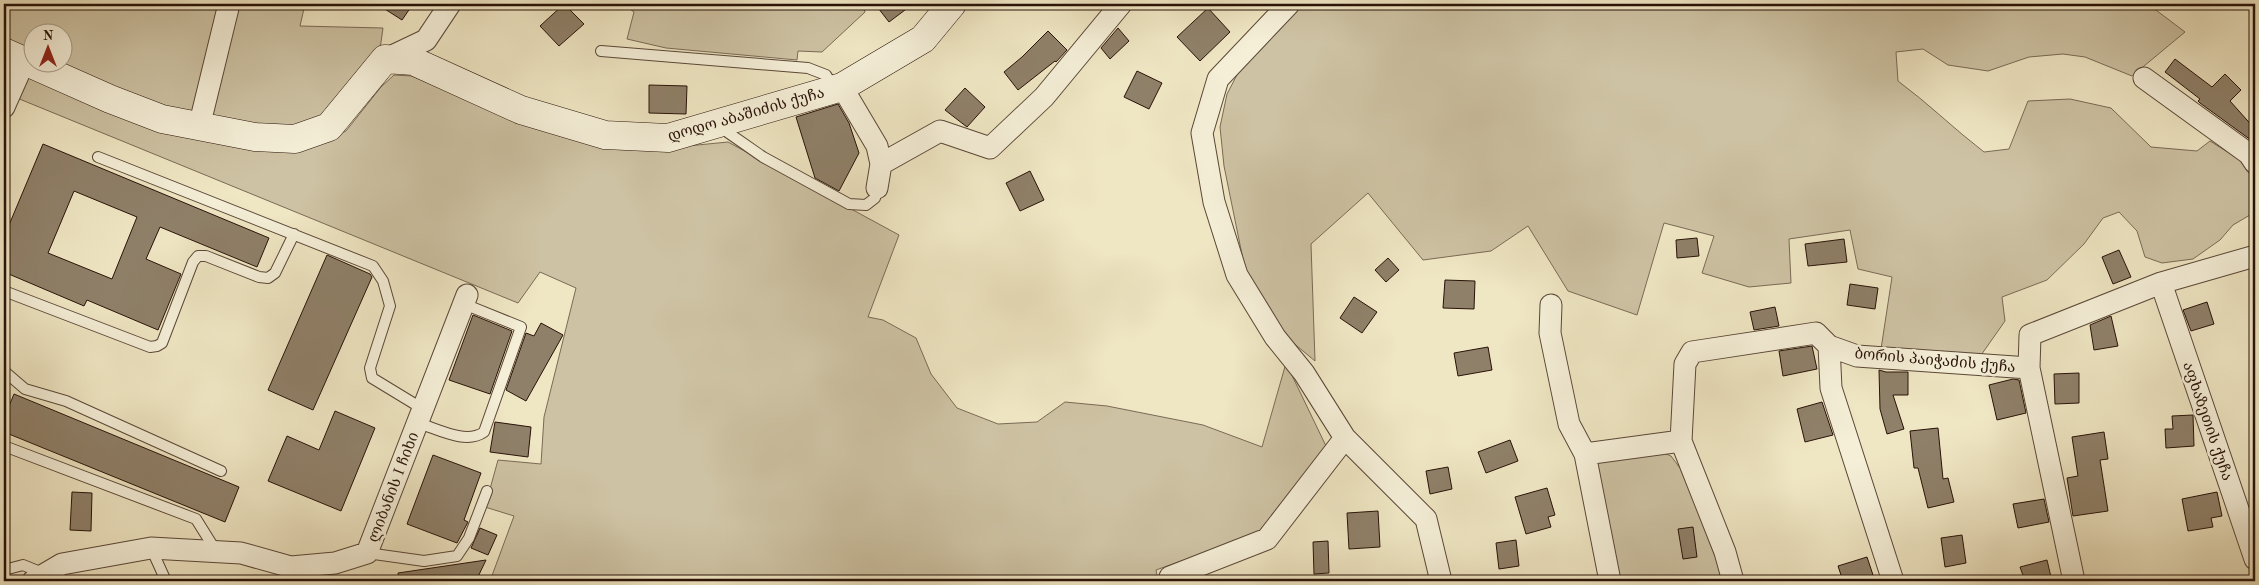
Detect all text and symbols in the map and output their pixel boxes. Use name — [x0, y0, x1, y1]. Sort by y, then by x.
north arrow — [22, 22, 72, 72]
text: N — [43, 29, 54, 43]
street label: დოდო აბაშიძის ქუჩა — [666, 86, 826, 145]
street label: ბორის პაიჭაძის ქუჩა — [1854, 347, 2016, 376]
street label: აფხაზეთის ქუჩა — [2179, 360, 2234, 483]
street label: ლიბანის I ჩიხი — [366, 430, 422, 545]

